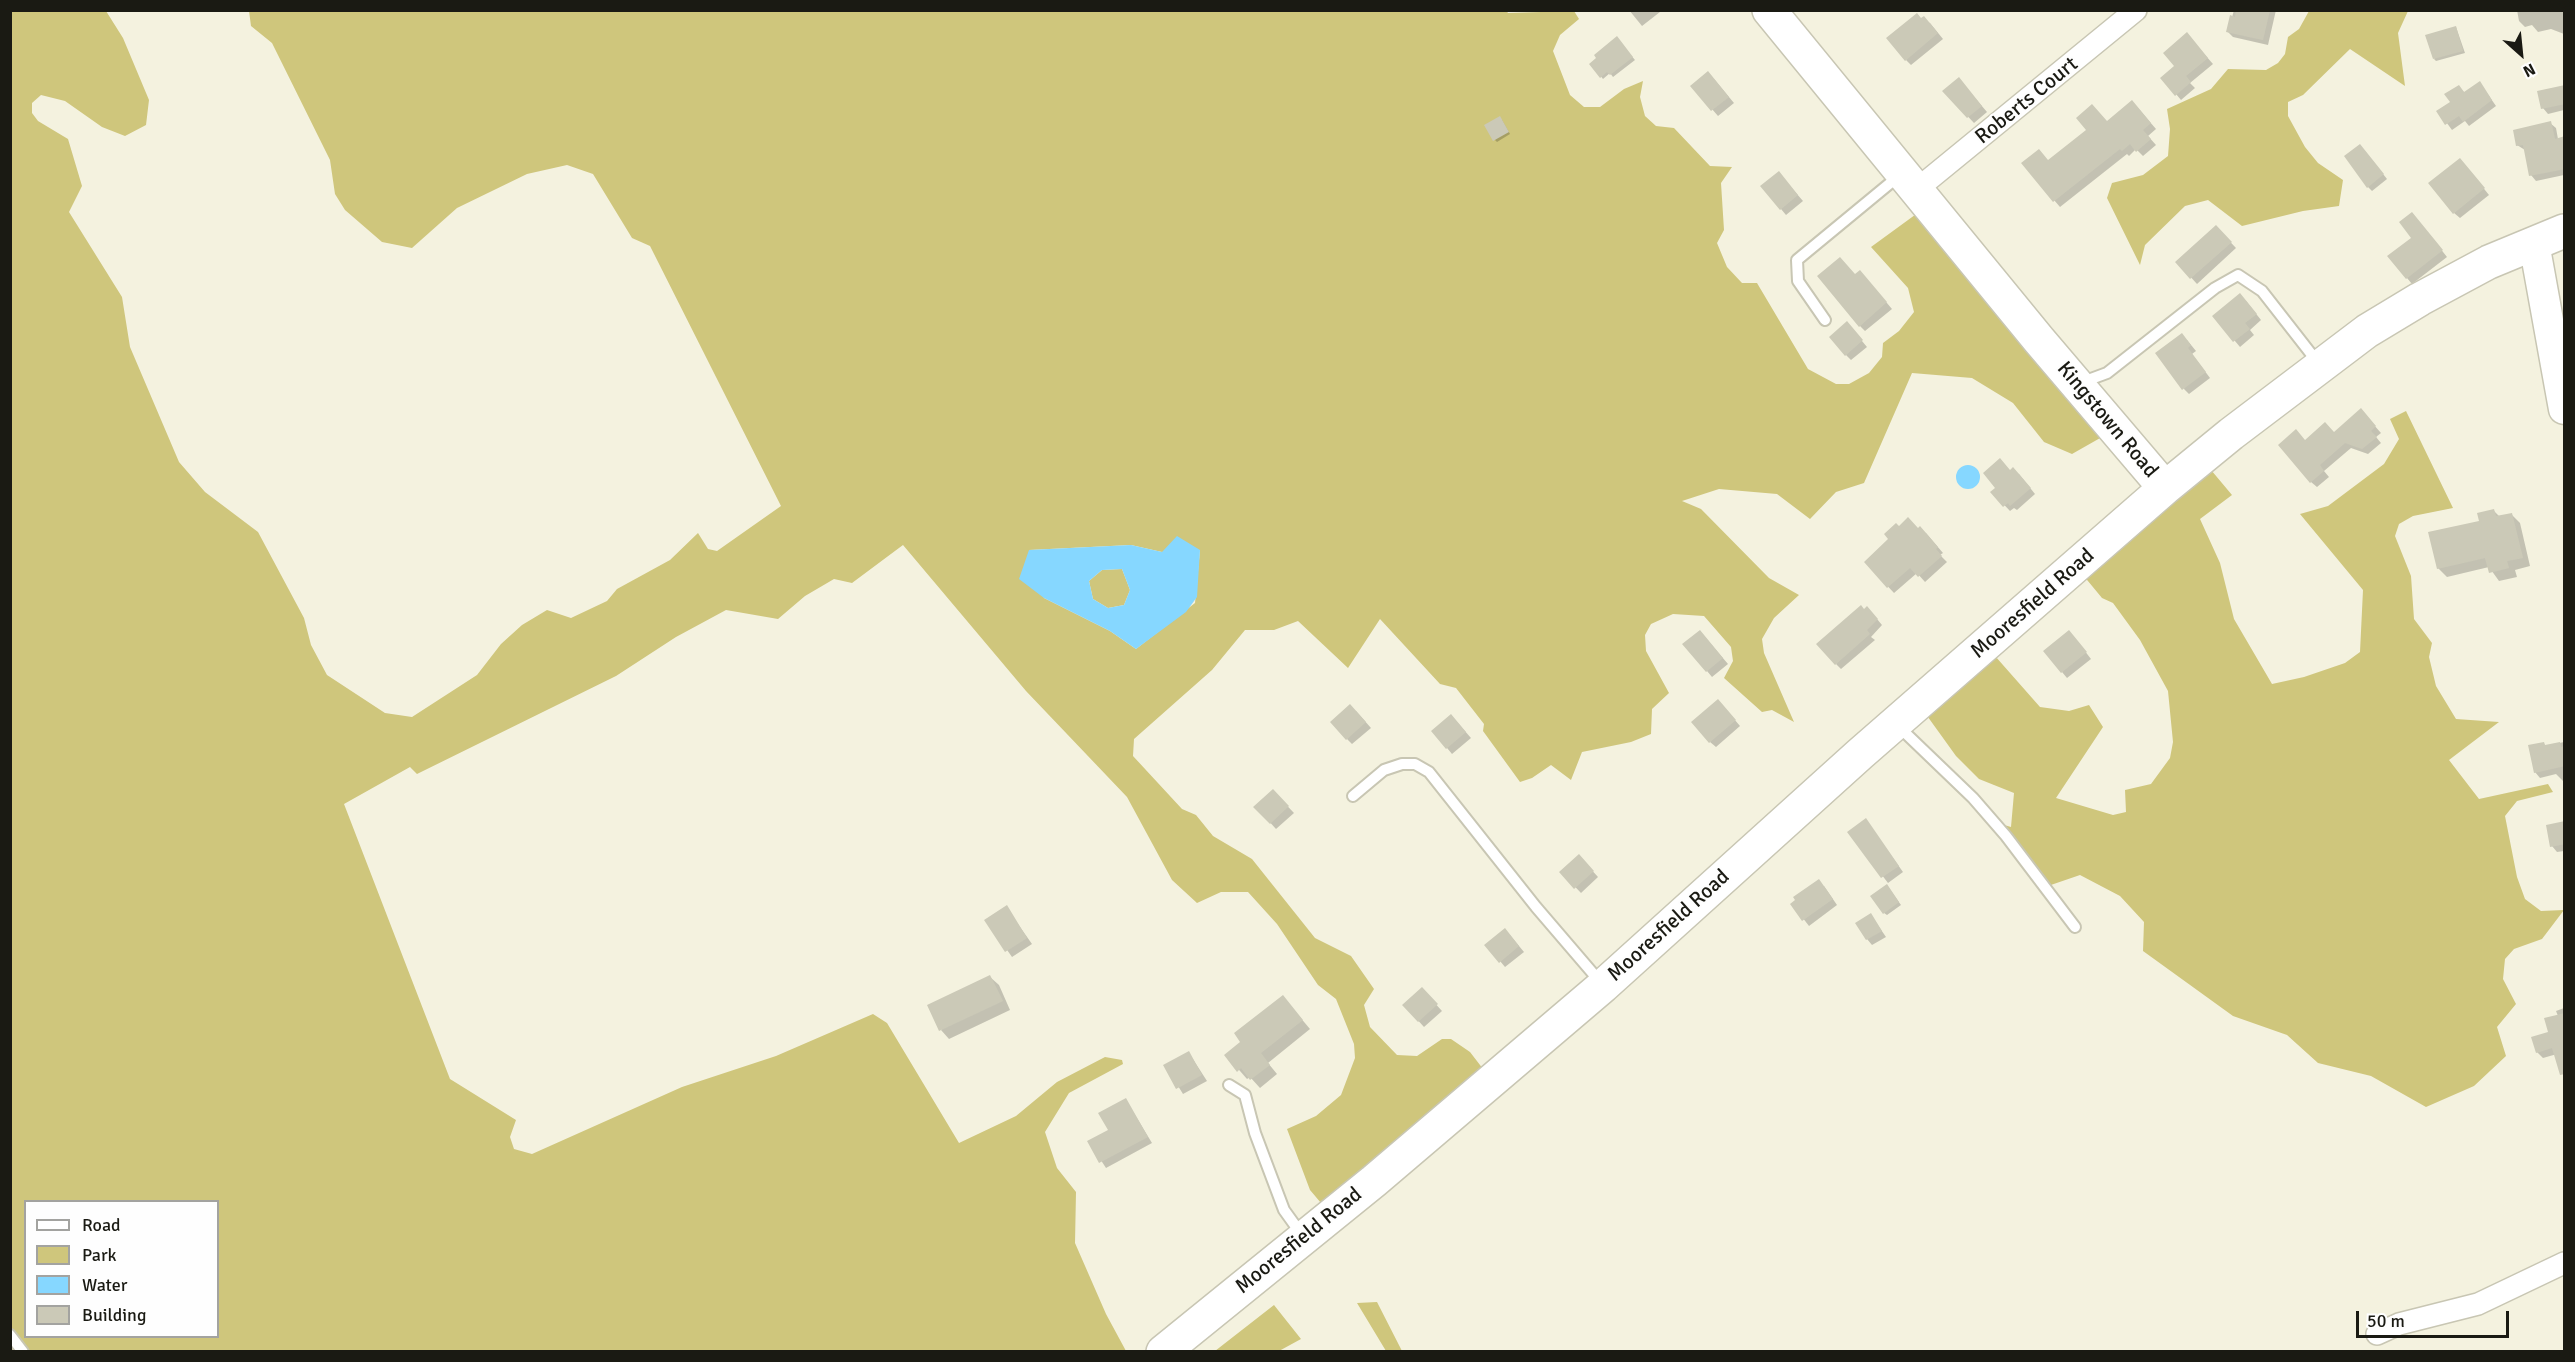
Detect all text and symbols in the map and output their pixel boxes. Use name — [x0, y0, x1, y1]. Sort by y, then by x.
north arrow — [2491, 24, 2551, 84]
street label: Roberts Court — [1971, 52, 2083, 150]
text: N — [2520, 59, 2539, 81]
street label: Kingstown Road — [2051, 357, 2163, 483]
street label: Mooresfield Road — [1966, 544, 2100, 664]
street label: Mooresfield Road — [1603, 865, 1735, 987]
street label: Mooresfield Road — [1231, 1182, 1367, 1300]
legend — [24, 1200, 219, 1338]
text: Road — [82, 1214, 121, 1236]
text: Park — [82, 1244, 117, 1266]
text: Water — [82, 1274, 127, 1296]
scale bar — [2359, 1299, 2512, 1337]
text: Building — [82, 1304, 146, 1326]
text: 50 m — [2367, 1310, 2405, 1332]

